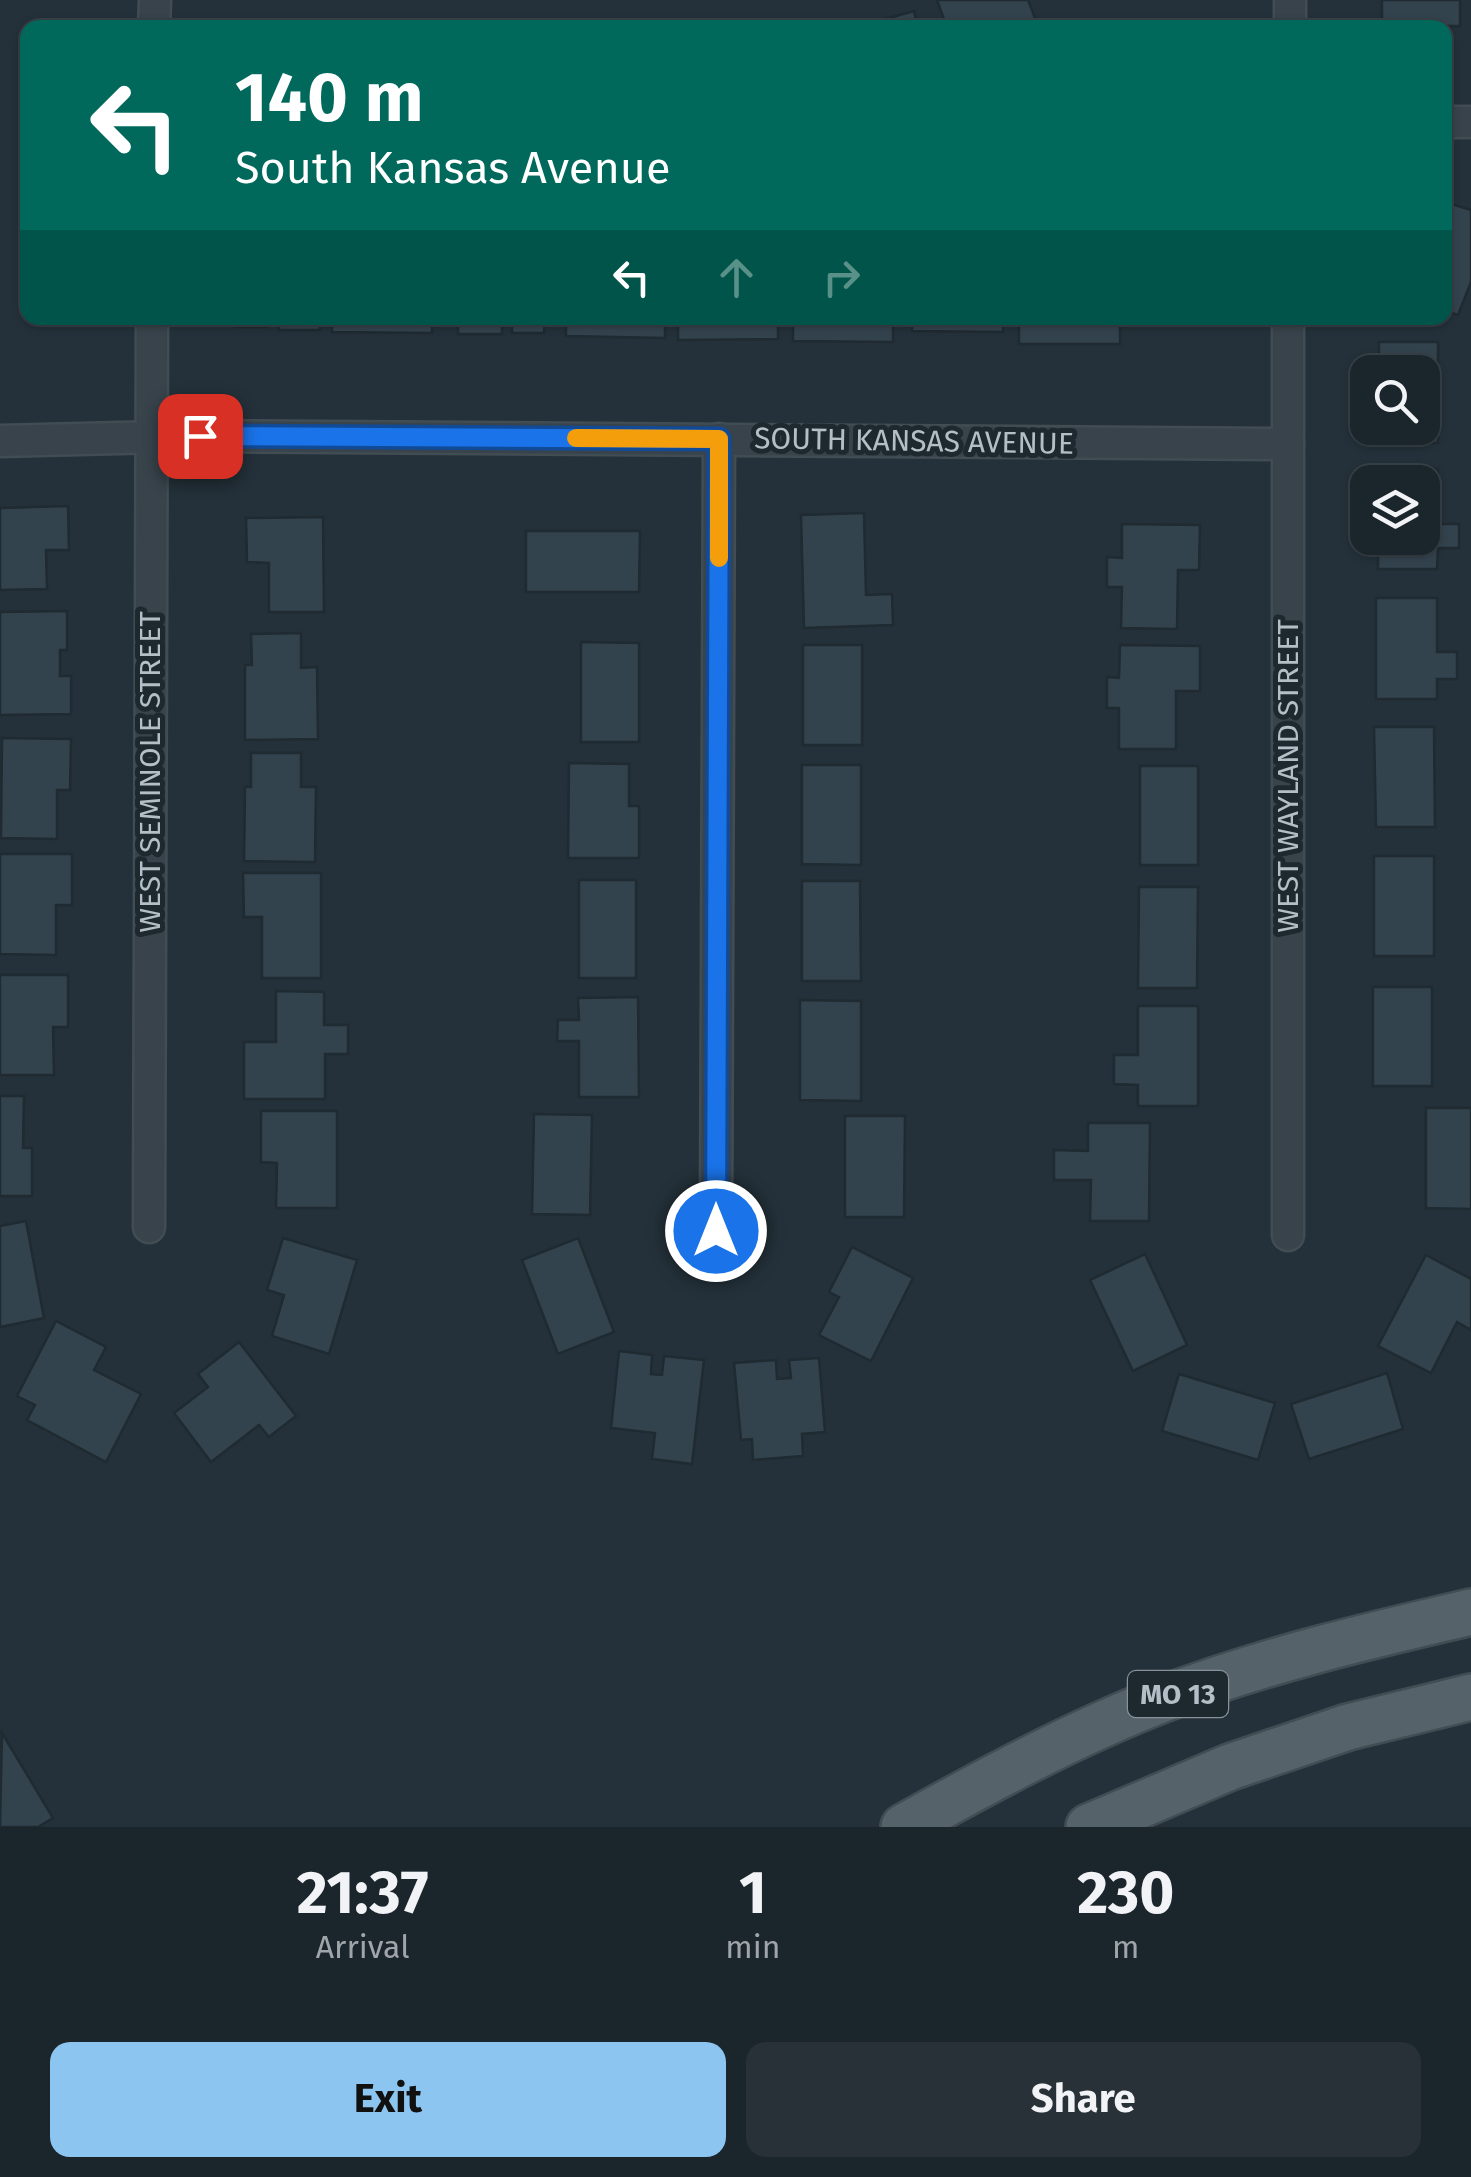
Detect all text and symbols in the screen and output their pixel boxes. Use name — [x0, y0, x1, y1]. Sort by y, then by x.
text: 140 m — [235, 56, 424, 140]
icon: left — [70, 60, 200, 190]
text: South Kansas Avenue — [235, 141, 670, 195]
icon: left — [604, 250, 659, 305]
icon: ahead — [709, 250, 764, 305]
icon: right — [814, 250, 869, 305]
map controls — [1350, 355, 1440, 555]
button: search — [1350, 355, 1440, 445]
pin — [158, 394, 243, 479]
icon: arrive — [173, 409, 228, 464]
street label: SOUTH KANSAS AVENUE — [754, 420, 1074, 462]
button: layers — [1350, 465, 1440, 555]
street label: WEST SEMINOLE STREET — [132, 611, 168, 933]
street label: WEST WAYLAND STREET — [1270, 619, 1306, 933]
position arrow — [664, 1179, 768, 1283]
road number: MO 13 — [1128, 1671, 1228, 1717]
text: 21:37 — [297, 1857, 429, 1929]
text: 1 — [739, 1857, 767, 1929]
text: 230 — [1077, 1857, 1174, 1929]
text: Arrival — [316, 1928, 410, 1966]
text: min — [725, 1928, 781, 1966]
text: m — [1112, 1928, 1139, 1966]
button: Exit — [50, 2042, 726, 2157]
button: Share — [746, 2042, 1421, 2157]

